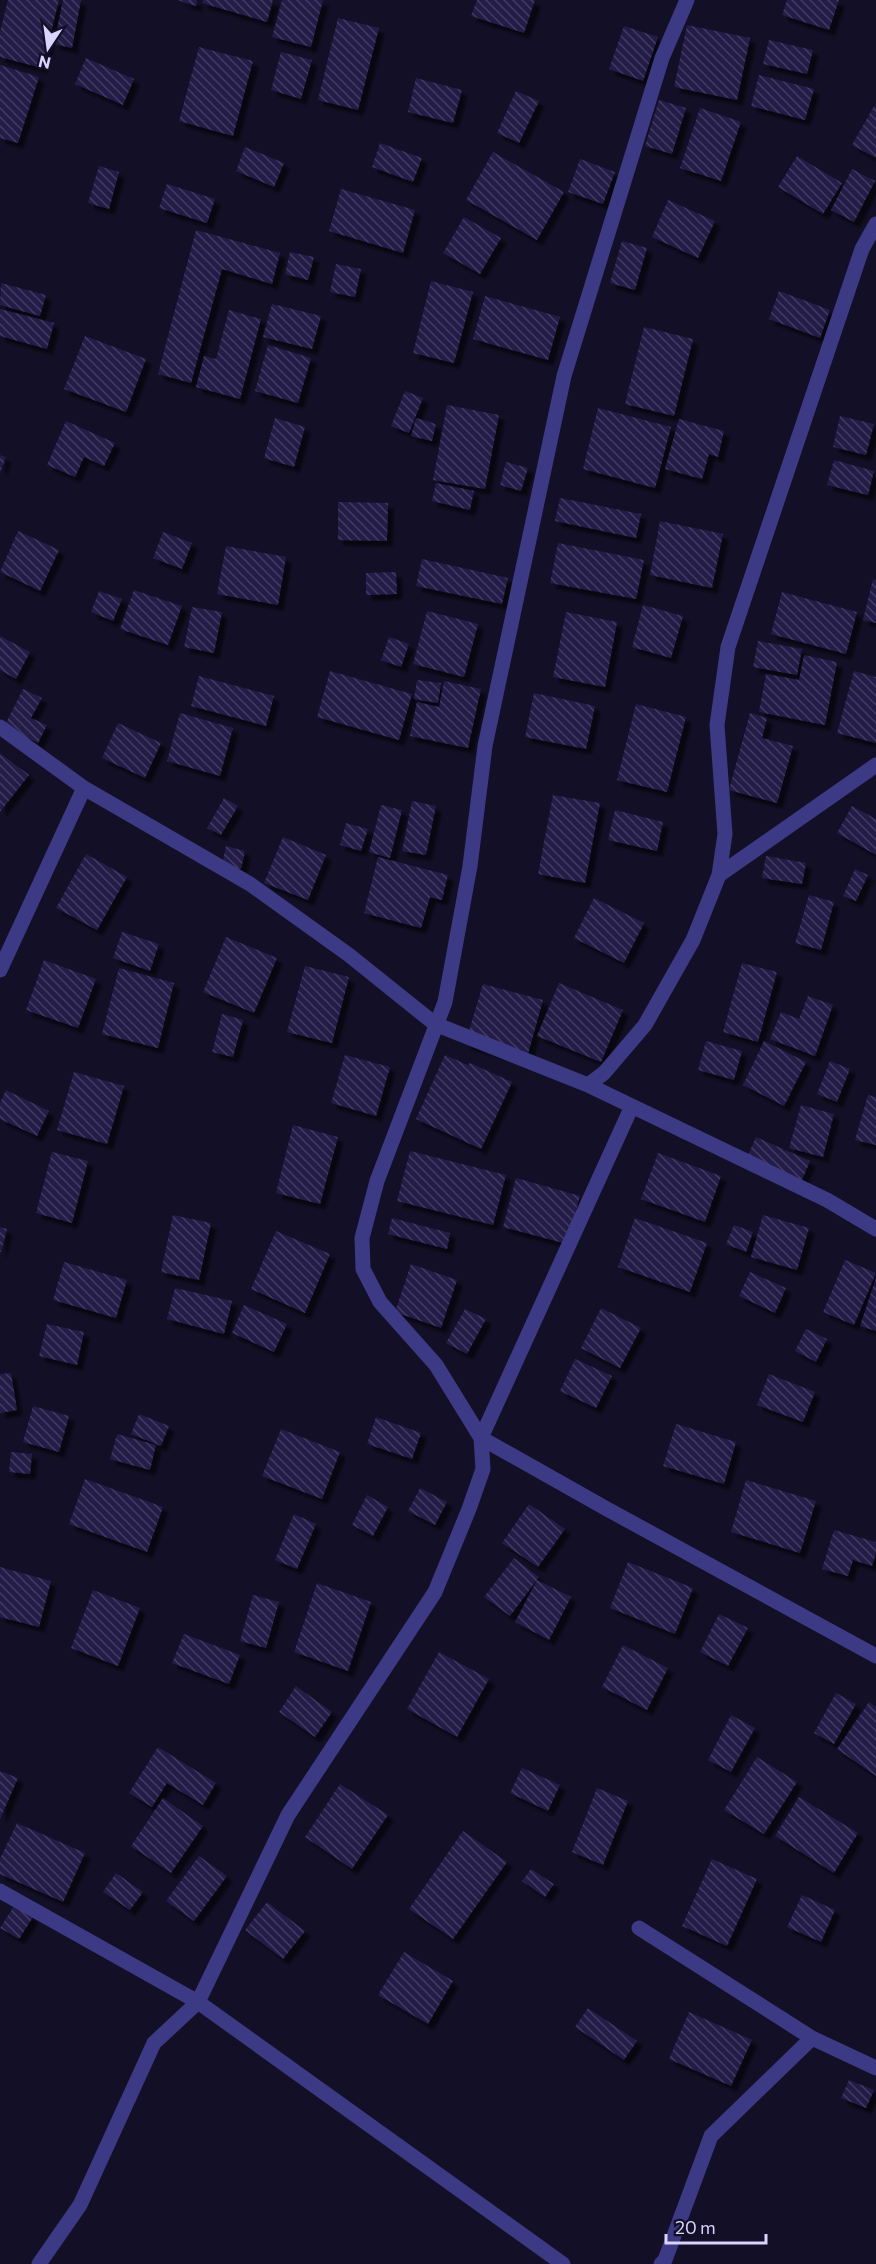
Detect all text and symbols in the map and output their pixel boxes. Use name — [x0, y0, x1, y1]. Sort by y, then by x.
north arrow — [18, 18, 78, 78]
text: N — [37, 52, 52, 74]
scale bar — [666, 2207, 766, 2245]
text: 20 m — [675, 2216, 716, 2238]

